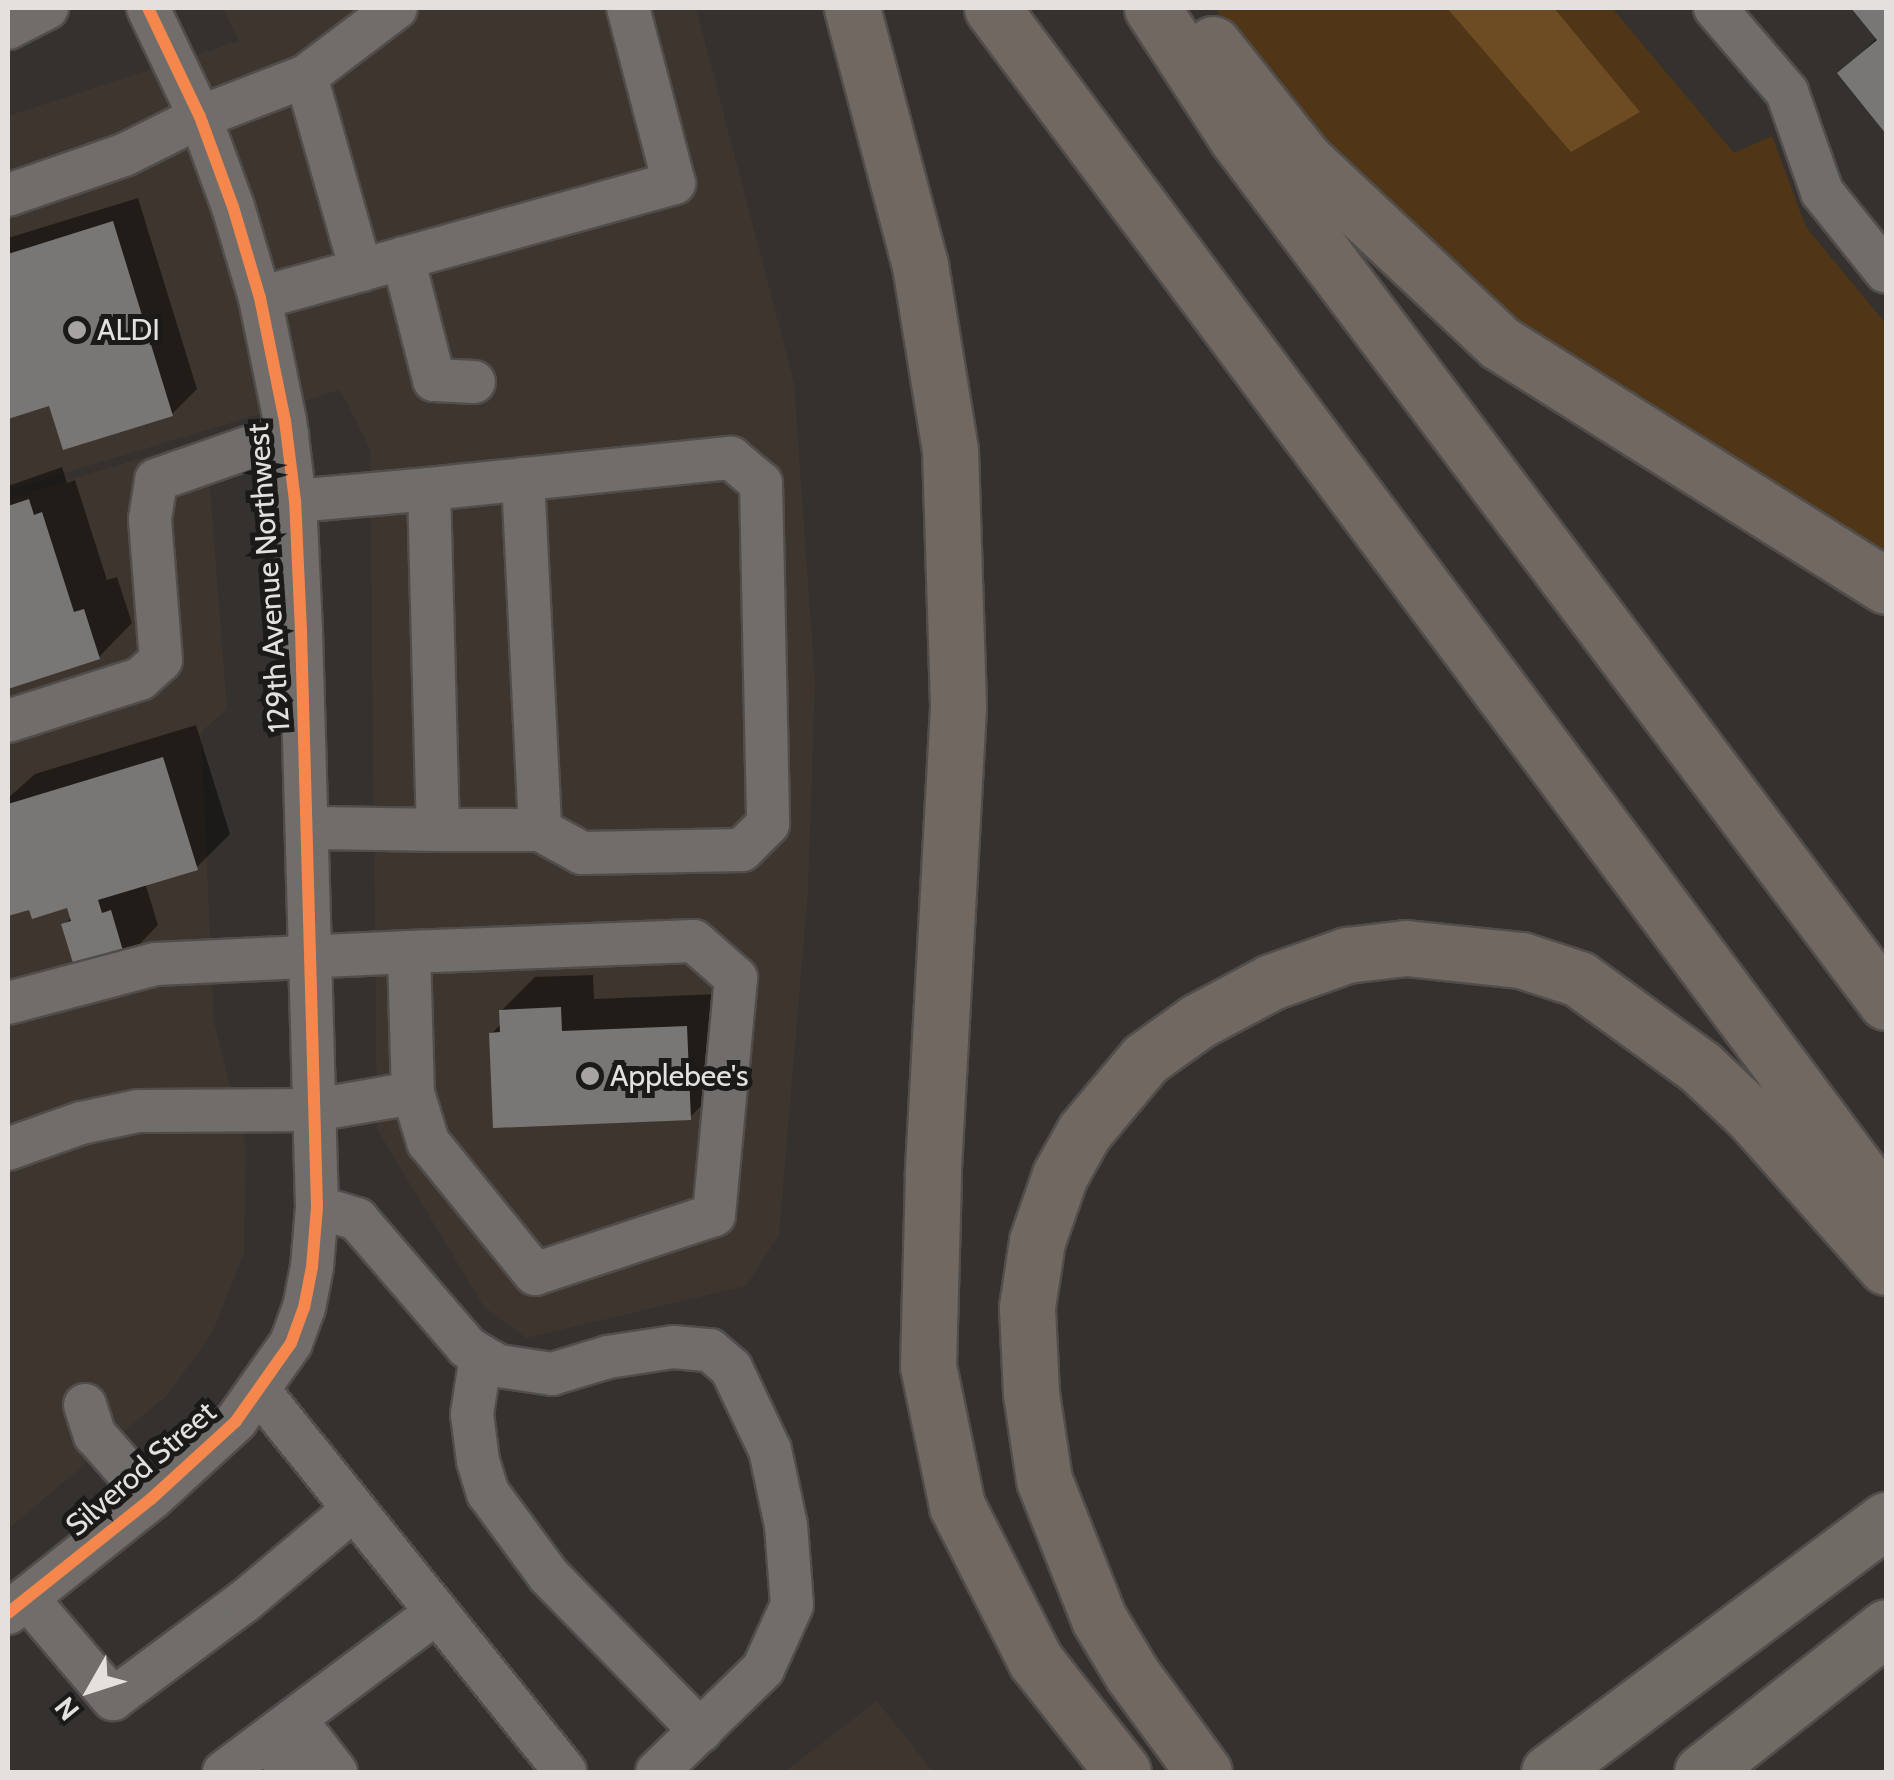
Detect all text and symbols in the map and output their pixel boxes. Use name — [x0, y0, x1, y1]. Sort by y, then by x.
place label: ALDI — [97, 312, 160, 348]
marker: ALDI — [66, 319, 88, 341]
street label: 129th Avenue Northwest — [240, 422, 298, 734]
place label: Applebee's — [610, 1058, 748, 1094]
marker: Applebee's — [579, 1065, 601, 1087]
street label: Silverod Street — [59, 1394, 223, 1544]
north arrow — [40, 1640, 140, 1740]
text: N — [47, 1690, 86, 1727]

